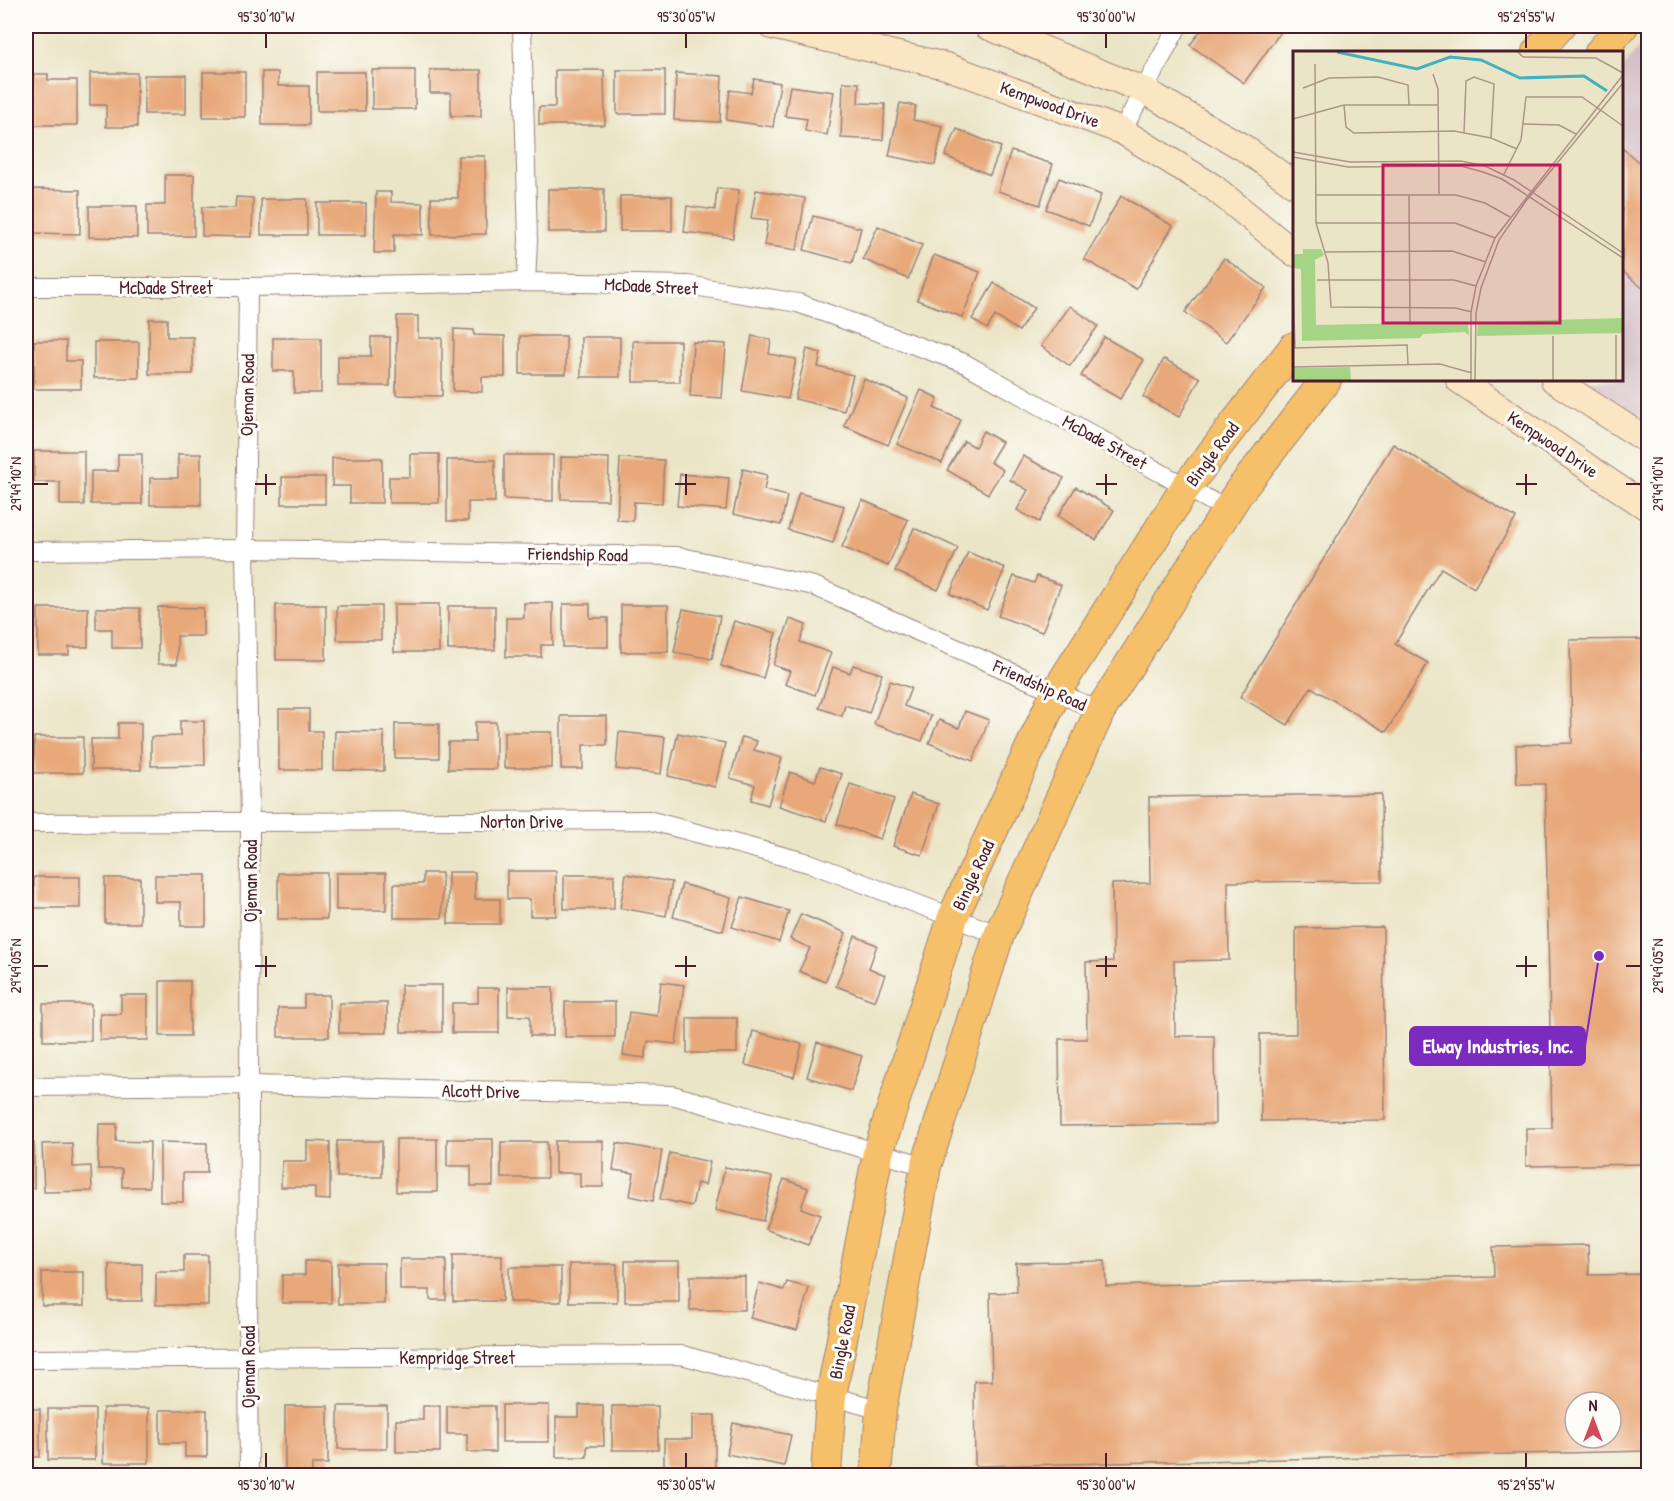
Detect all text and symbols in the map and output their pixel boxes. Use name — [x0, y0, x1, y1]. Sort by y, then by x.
text: 95°30'10"W — [237, 6, 295, 27]
text: 95°30'05"W — [657, 6, 716, 27]
text: 95°30'00"W — [1077, 6, 1136, 27]
text: 95°29'55"W — [1498, 6, 1555, 27]
inset map — [1293, 51, 1623, 381]
street label: Kempwood Drive — [997, 74, 1103, 134]
street label: McDade Street — [604, 271, 699, 301]
street label: McDade Street — [119, 275, 214, 300]
street label: Ojeman Road — [234, 354, 260, 436]
street label: Kempwood Drive — [1503, 404, 1603, 484]
street label: McDade Street — [1058, 408, 1153, 476]
street label: Bingle Road — [1179, 417, 1245, 491]
text: 29°49'10"N — [5, 457, 26, 511]
text: 29°49'10"N — [1647, 457, 1668, 511]
street label: Friendship Road — [527, 541, 628, 567]
street label: Friendship Road — [988, 653, 1091, 717]
street label: Norton Drive — [480, 809, 564, 834]
street label: Bingle Road — [946, 836, 1000, 914]
street label: Ojeman Road — [238, 840, 263, 922]
text: 29°49'05"N — [5, 938, 26, 994]
text: 29°49'05"N — [1647, 938, 1668, 994]
callout: Elway Industries, Inc. — [1410, 1027, 1585, 1065]
text: Elway Industries, Inc. — [1423, 1032, 1573, 1060]
street label: Alcott Drive — [442, 1078, 520, 1104]
street label: Bingle Road — [823, 1303, 861, 1381]
street label: Ojeman Road — [236, 1326, 261, 1408]
street label: Kempridge Street — [399, 1345, 516, 1370]
north arrow — [1563, 1390, 1623, 1450]
text: N — [1589, 1394, 1598, 1416]
text: 95°30'10"W — [237, 1474, 295, 1495]
text: 95°30'05"W — [657, 1474, 716, 1495]
text: 95°30'00"W — [1077, 1474, 1136, 1495]
text: 95°29'55"W — [1498, 1474, 1555, 1495]

